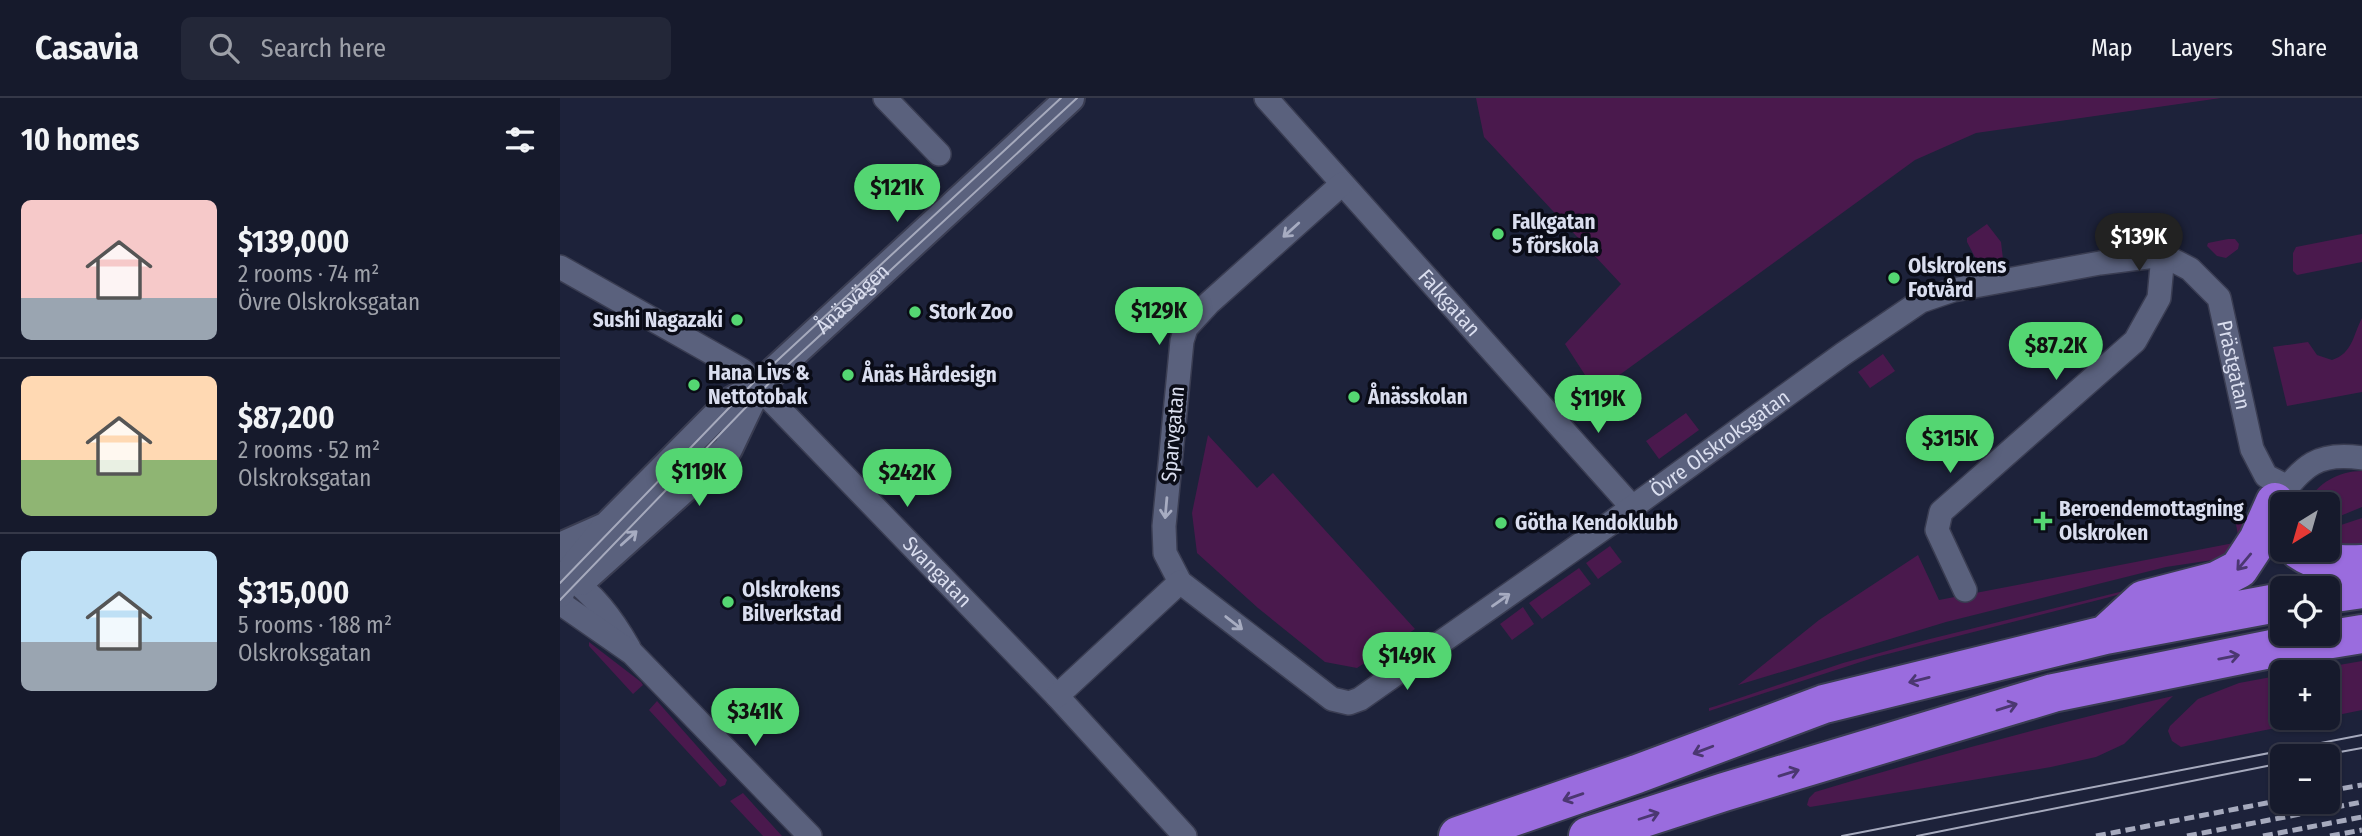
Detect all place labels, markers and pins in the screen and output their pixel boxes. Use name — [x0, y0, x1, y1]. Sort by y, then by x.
pin: $121K — [848, 164, 946, 224]
place label: Falkgatan 5 förskola — [1512, 209, 1599, 259]
pin: $139K — [2090, 214, 2188, 273]
marker: Falkgatan 5 förskola — [1490, 226, 1506, 242]
place label: Olskrokens Fotvård — [1908, 253, 2006, 303]
marker: Olskrokens Fotvård — [1886, 270, 1902, 286]
pin: $129K — [1110, 288, 1208, 347]
place label: Stork Zoo — [929, 299, 1013, 325]
marker: Stork Zoo — [907, 304, 923, 320]
place label: Sushi Nagazaki — [593, 307, 723, 333]
marker: Sushi Nagazaki — [729, 312, 745, 328]
pin: $87.2K — [1999, 322, 2113, 382]
place label: Hana Livs & Nettotobak — [708, 360, 810, 410]
place label: Ånäs Hårdesign — [861, 360, 997, 388]
marker: Ånäs Hårdesign — [840, 367, 856, 383]
pin: $119K — [1549, 376, 1647, 435]
marker: Hana Livs & Nettotobak — [686, 377, 702, 393]
place label: Ånässkolan — [1367, 382, 1468, 410]
marker: Ånässkolan — [1346, 389, 1362, 405]
pin: $315K — [1901, 416, 1999, 475]
pin: $119K — [650, 448, 748, 508]
pin: $242K — [858, 450, 956, 509]
place label: Beroendemottagning Olskroken — [2059, 496, 2244, 546]
place label: Götha Kendoklubb — [1515, 510, 1678, 536]
marker: Beroendemottagning Olskroken — [2033, 511, 2053, 531]
marker: Götha Kendoklubb — [1493, 515, 1509, 531]
place label: Olskrokens Bilverkstad — [742, 577, 842, 627]
marker: Olskrokens Bilverkstad — [720, 594, 736, 610]
pin: $149K — [1358, 632, 1456, 692]
pin: $341K — [706, 688, 804, 748]

